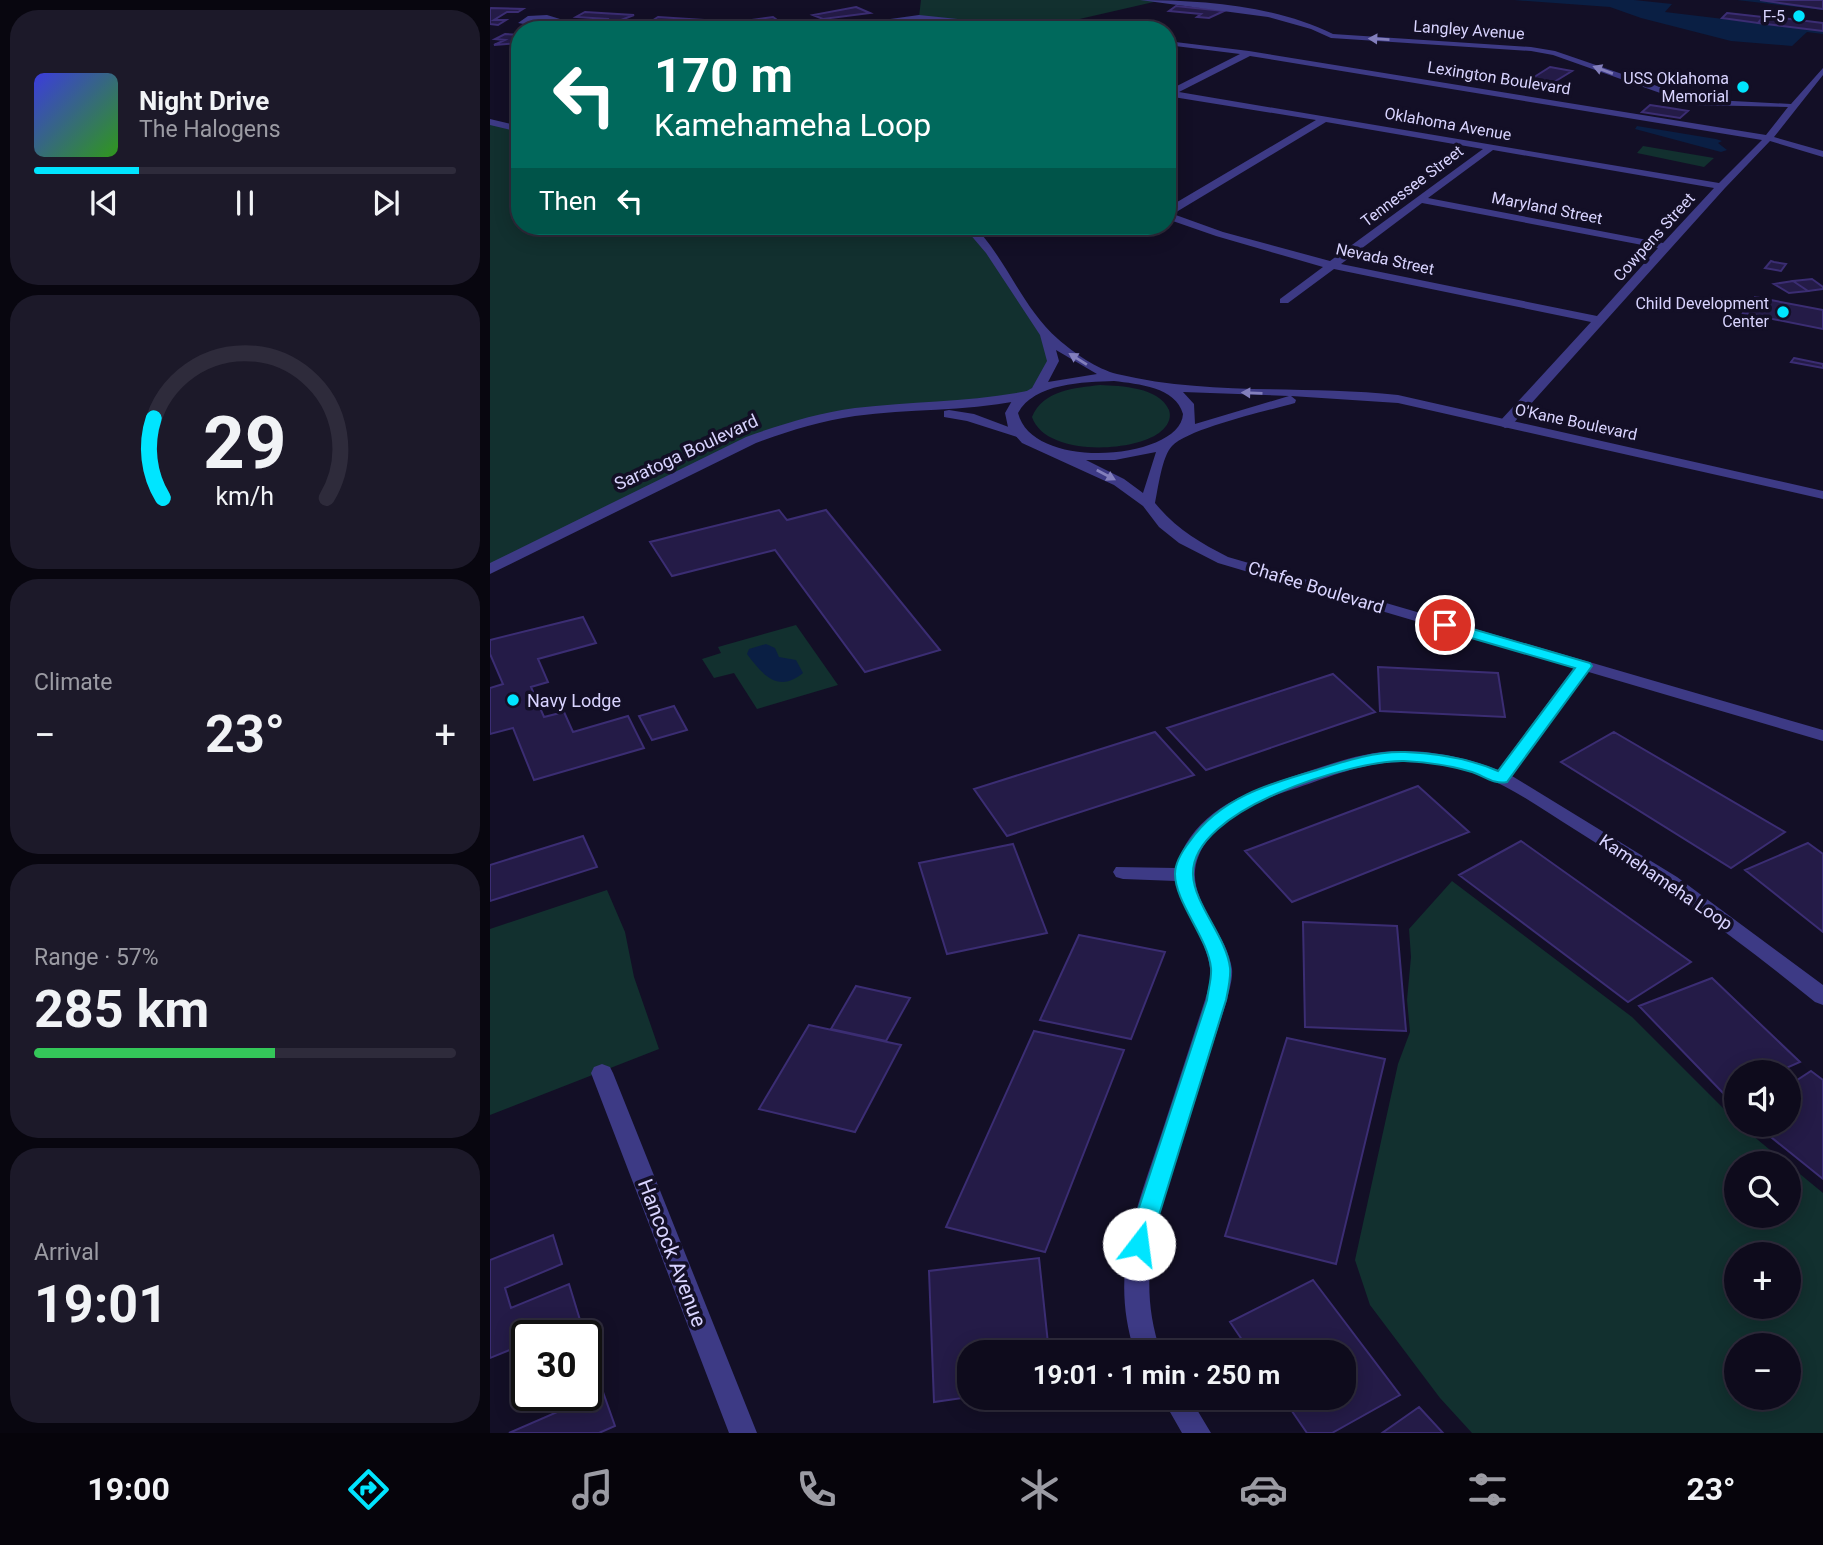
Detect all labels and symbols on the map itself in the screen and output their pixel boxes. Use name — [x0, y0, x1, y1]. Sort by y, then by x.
place label: F-5 — [1763, 7, 1785, 26]
marker: F-5 — [1791, 8, 1807, 24]
street label: Langley Avenue — [1413, 17, 1525, 43]
one-way arrow — [1367, 33, 1389, 44]
street label: Lexington Boulevard — [1426, 57, 1572, 99]
one-way arrow — [1592, 64, 1613, 75]
place label: USS Oklahoma Memorial — [1623, 69, 1729, 106]
marker: USS Oklahoma Memorial — [1735, 79, 1751, 95]
street label: Oklahoma Avenue — [1383, 103, 1513, 145]
street label: Tennessee Street — [1357, 141, 1467, 231]
street label: Maryland Street — [1490, 188, 1604, 228]
street label: Cowpens Street — [1609, 189, 1699, 285]
street label: Nevada Street — [1334, 239, 1436, 279]
place label: Child Development Center — [1635, 294, 1770, 331]
marker: Child Development Center — [1775, 304, 1791, 320]
one-way arrow — [1068, 352, 1088, 365]
one-way arrow — [1241, 387, 1263, 399]
street label: O'Kane Boulevard — [1513, 400, 1639, 444]
street label: Saratoga Boulevard — [611, 410, 761, 494]
one-way arrow — [1096, 469, 1116, 480]
street label: Chafee Boulevard — [1246, 556, 1386, 618]
pin — [1415, 595, 1475, 655]
place label: Navy Lodge — [527, 690, 621, 711]
marker: Navy Lodge — [505, 692, 521, 708]
street label: Kamehameha Loop — [1595, 830, 1737, 934]
street label: Hancock Avenue — [633, 1176, 711, 1330]
position arrow — [1102, 1207, 1176, 1281]
speed limit sign: 30 — [511, 1320, 602, 1411]

